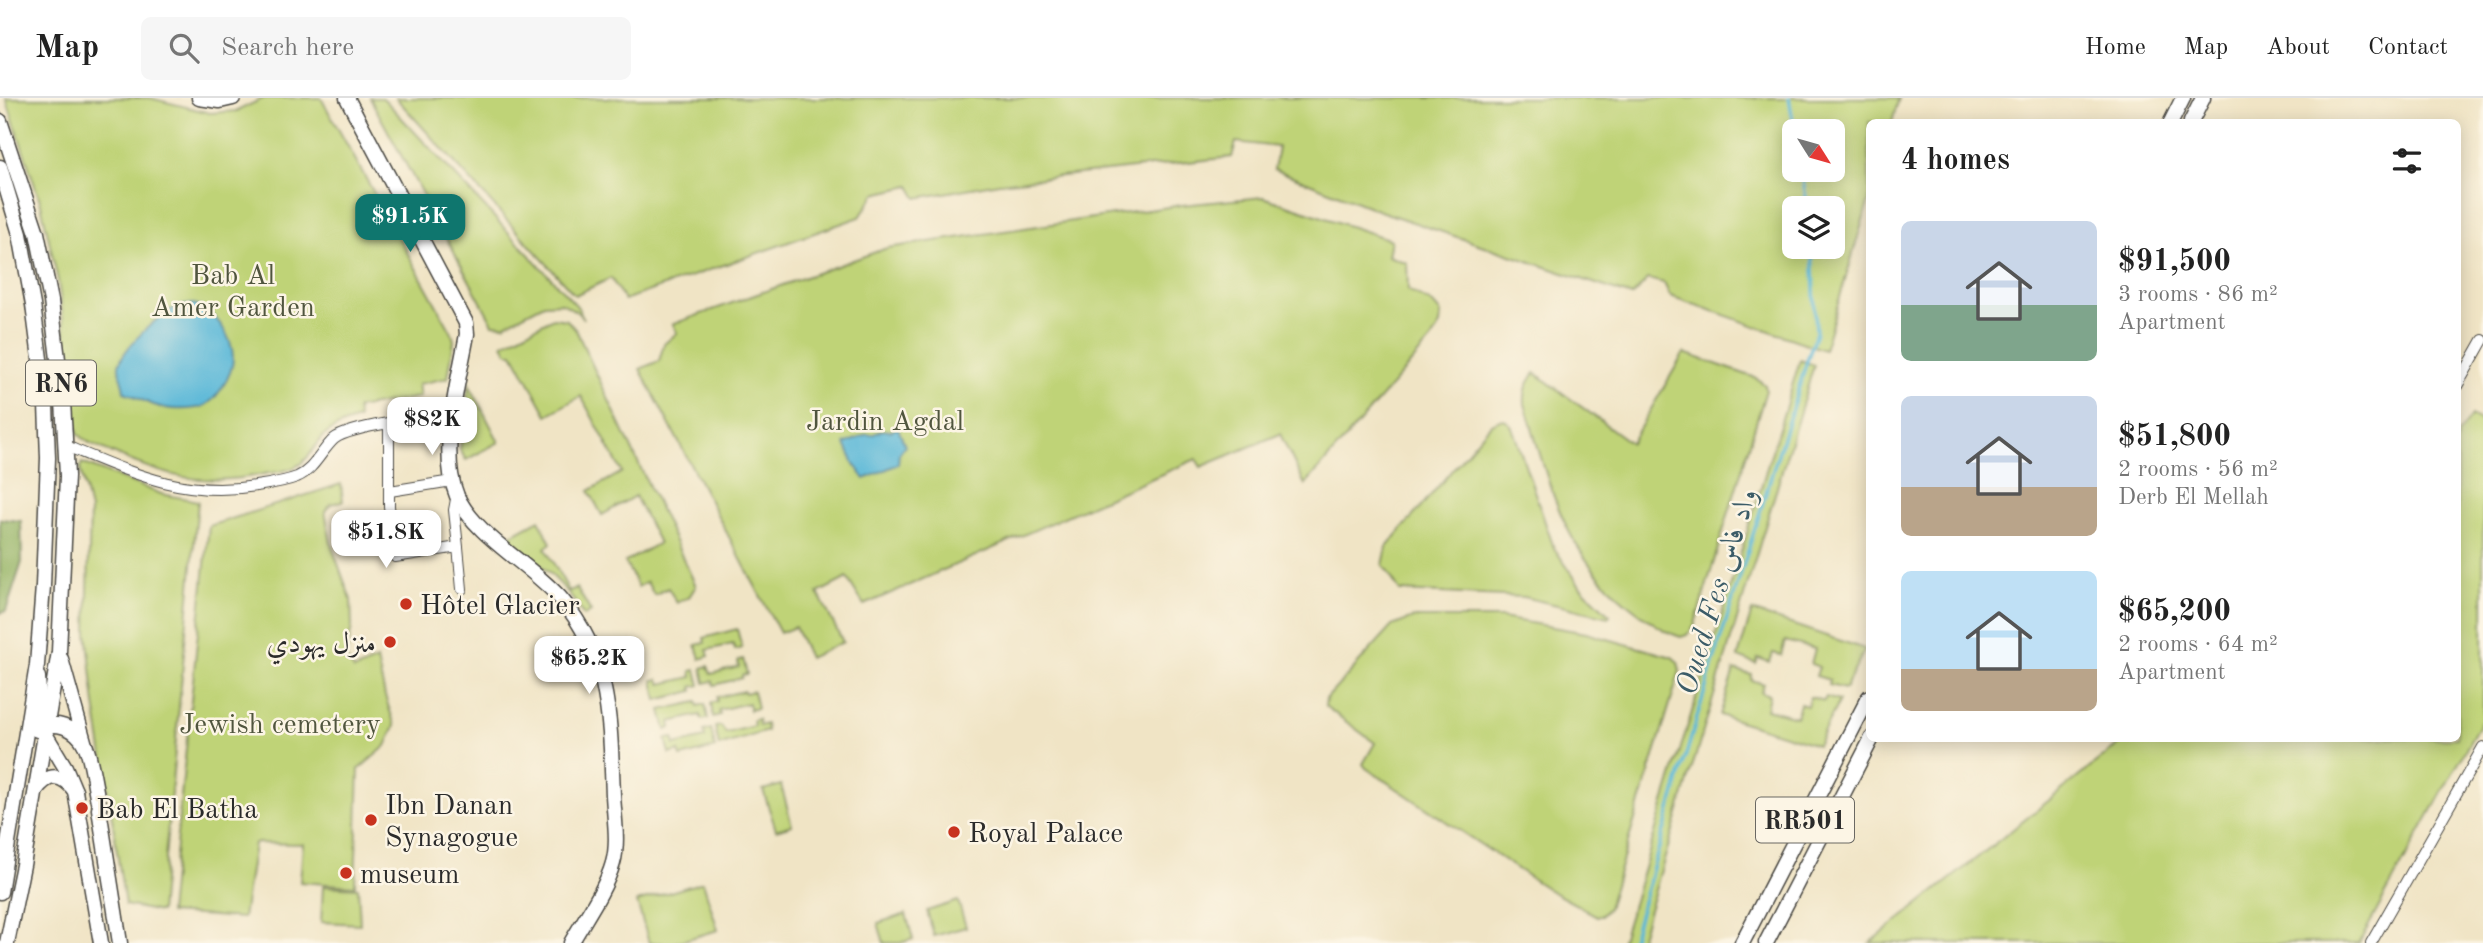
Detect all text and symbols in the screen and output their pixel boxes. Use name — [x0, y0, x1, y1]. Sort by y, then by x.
search box — [141, 17, 631, 80]
icon: search — [165, 29, 203, 67]
text: Map — [35, 32, 99, 65]
text: Search here — [221, 35, 354, 61]
text: Home — [2085, 36, 2146, 60]
text: Map — [2184, 36, 2228, 60]
text: About — [2266, 36, 2330, 60]
text: Contact — [2368, 36, 2448, 60]
north arrow — [1782, 119, 1844, 182]
map controls — [1782, 119, 1845, 259]
icon: filters — [2388, 142, 2426, 180]
text: 4 homes — [1901, 146, 2010, 176]
pin: $91.5K — [353, 194, 467, 254]
button: layers — [1782, 196, 1845, 259]
text: $91.5K — [371, 205, 449, 228]
text: $91,500 — [2118, 247, 2231, 277]
icon: home — [1957, 249, 2041, 333]
park label: Bab Al Amer Garden — [151, 263, 315, 323]
text: 3 rooms · 86 m² — [2118, 283, 2278, 306]
text: Apartment — [2118, 311, 2226, 334]
road number: RN6 — [26, 360, 96, 406]
pin: $82K — [391, 398, 473, 457]
text: $82K — [403, 408, 461, 431]
park label: Jardin Agdal — [806, 409, 964, 437]
text: $51,800 — [2118, 422, 2231, 452]
icon: home — [1957, 424, 2041, 508]
text: 2 rooms · 56 m² — [2118, 458, 2278, 481]
water label: Oued Fes واد فاس — [1672, 485, 1764, 699]
text: Derb El Mellah — [2118, 486, 2269, 509]
pin: $51.8K — [329, 510, 443, 570]
text: $51.8K — [347, 521, 425, 544]
place label: Hôtel Glacier — [420, 593, 580, 621]
marker: Hôtel Glacier — [398, 596, 414, 612]
text: $65,200 — [2118, 597, 2231, 627]
icon: home — [1957, 599, 2041, 683]
place label: منزل يهودي — [266, 631, 376, 665]
text: 2 rooms · 64 m² — [2118, 633, 2278, 656]
marker: منزل يهودي — [382, 634, 398, 650]
pin: $65.2K — [532, 636, 646, 696]
text: $65.2K — [550, 647, 628, 670]
text: Apartment — [2118, 661, 2226, 684]
park label: Jewish cemetery — [179, 712, 381, 740]
place label: Ibn Danan Synagogue — [385, 793, 518, 853]
place label: Bab El Batha — [96, 797, 258, 825]
road number: RR501 — [1756, 798, 1854, 842]
marker: Bab El Batha — [74, 800, 90, 816]
marker: Ibn Danan Synagogue — [363, 812, 379, 828]
place label: Royal Palace — [968, 821, 1123, 849]
marker: Royal Palace — [946, 824, 962, 840]
place label: museum — [360, 862, 459, 890]
marker: museum — [338, 865, 354, 881]

